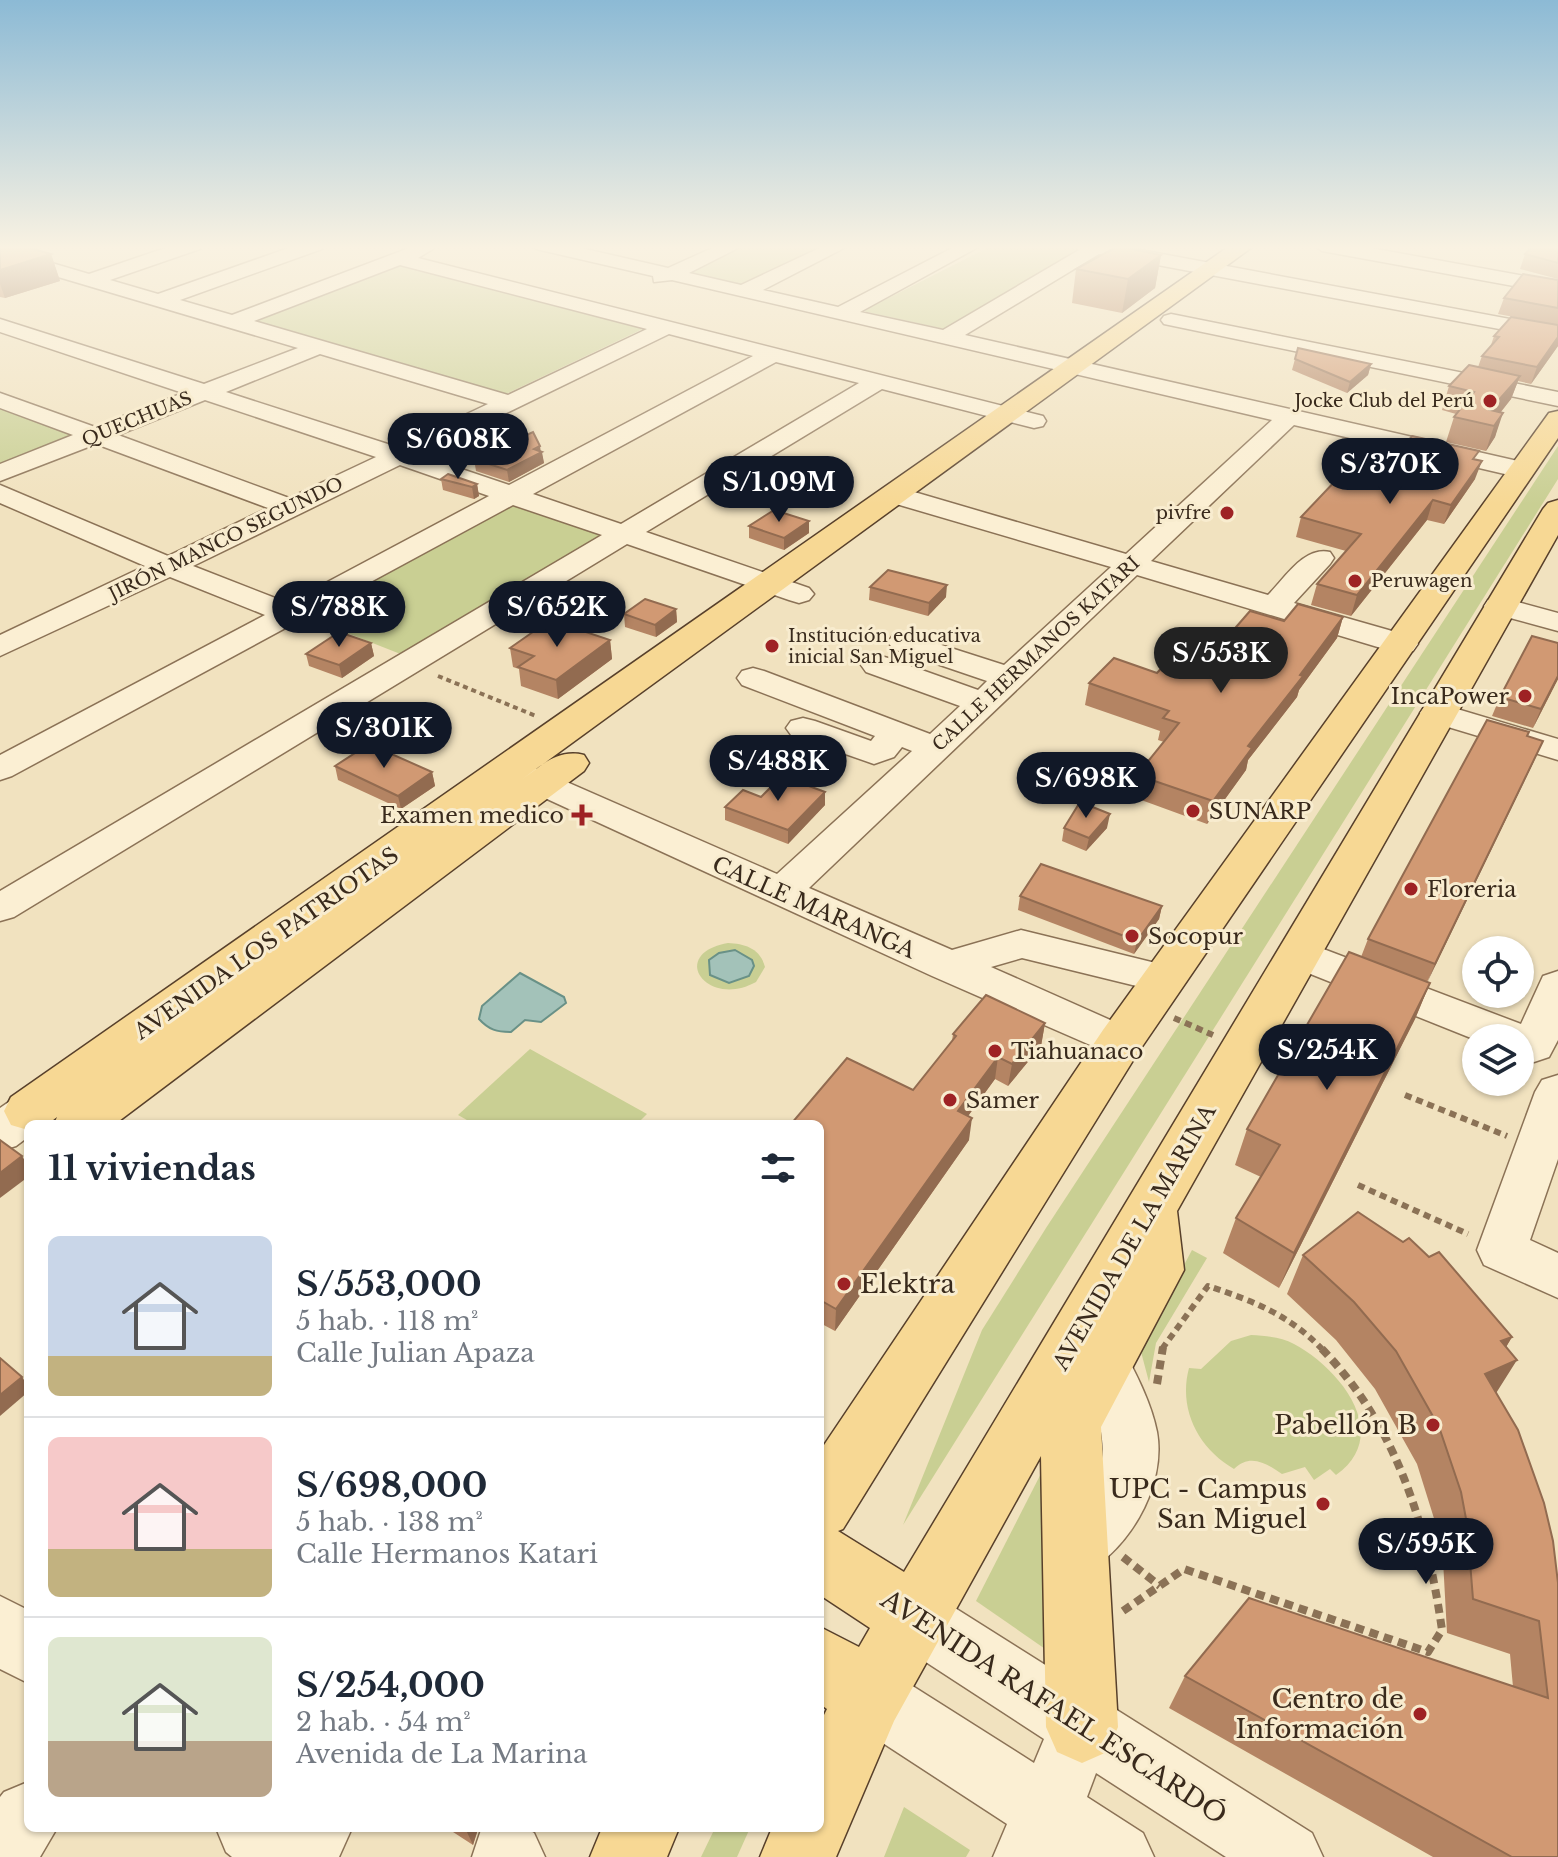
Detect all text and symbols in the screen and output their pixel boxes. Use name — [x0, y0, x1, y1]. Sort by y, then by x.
street label: QUECHUAS — [79, 387, 195, 451]
place label: Jocke Club del Perú — [1293, 390, 1474, 412]
marker: Jocke Club del Perú — [1481, 392, 1499, 410]
pin: S/608K — [393, 413, 523, 481]
text: S/608K — [406, 423, 510, 455]
pin: S/370K — [1325, 438, 1455, 506]
text: S/370K — [1340, 448, 1440, 480]
pin: S/1.09M — [705, 456, 853, 524]
text: S/1.09M — [722, 466, 836, 498]
street label: JIRÓN MANCO SEGUNDO — [103, 472, 347, 606]
place label: pivfre — [1156, 502, 1211, 524]
marker: pivfre — [1218, 504, 1236, 522]
street label: CALLE HERMANOS KATARI — [928, 552, 1144, 756]
place label: Peruwagen — [1371, 570, 1472, 592]
marker: Peruwagen — [1346, 572, 1364, 590]
pin: S/788K — [274, 581, 404, 649]
pin: S/652K — [492, 581, 622, 649]
text: S/788K — [290, 591, 388, 623]
text: S/652K — [507, 591, 607, 623]
place label: Institución educativa inicial San Miguel — [788, 625, 981, 668]
pin: S/553K — [1156, 627, 1286, 695]
marker: Institución educativa inicial San Miguel — [763, 637, 781, 655]
text: S/553K — [1172, 637, 1270, 669]
place label: IncaPower — [1391, 683, 1510, 710]
marker: IncaPower — [1516, 687, 1534, 705]
pin: S/301K — [319, 702, 449, 770]
text: S/301K — [335, 712, 433, 744]
pin: S/488K — [713, 735, 843, 803]
text: S/488K — [728, 745, 828, 777]
pin: S/698K — [1021, 752, 1151, 820]
text: S/698K — [1035, 762, 1137, 794]
place label: SUNARP — [1209, 798, 1311, 825]
place label: Examen medico — [380, 802, 564, 829]
marker: SUNARP — [1184, 802, 1202, 820]
marker: Examen medico — [571, 804, 593, 826]
street label: AVENIDA LOS PATRIOTAS — [128, 842, 404, 1046]
street label: CALLE MARANGA — [708, 850, 921, 965]
place label: Floreria — [1427, 876, 1517, 903]
marker: Floreria — [1402, 880, 1420, 898]
place label: Socopur — [1148, 923, 1243, 950]
marker: Socopur — [1123, 927, 1141, 945]
map controls — [1462, 936, 1534, 1096]
button: locate — [1462, 936, 1534, 1008]
pin: S/254K — [1262, 1024, 1392, 1092]
button: layers — [1462, 1024, 1534, 1096]
text: S/254K — [1277, 1034, 1377, 1066]
place label: Tiahuanaco — [1011, 1038, 1143, 1065]
marker: Tiahuanaco — [986, 1042, 1004, 1060]
place label: Samer — [966, 1087, 1040, 1114]
marker: Samer — [941, 1091, 959, 1109]
street label: AVENIDA DE LA MARINA — [1047, 1099, 1222, 1376]
icon: filters — [756, 1146, 800, 1190]
text: 11 viviendas — [48, 1147, 256, 1189]
text: S/553,000 — [296, 1263, 482, 1305]
icon: home — [112, 1268, 208, 1364]
place label: Elektra — [860, 1268, 955, 1300]
marker: Elektra — [835, 1275, 853, 1293]
text: 5 hab. · 118 m² — [296, 1305, 478, 1337]
text: Calle Julian Apaza — [296, 1337, 535, 1369]
place label: Pabellón B — [1274, 1409, 1417, 1441]
marker: Pabellón B — [1424, 1416, 1442, 1434]
text: S/698,000 — [296, 1464, 487, 1506]
icon: home — [112, 1469, 208, 1565]
place label: UPC - Campus San Miguel — [1109, 1473, 1307, 1535]
marker: UPC - Campus San Miguel — [1314, 1495, 1332, 1513]
text: 5 hab. · 138 m² — [296, 1506, 483, 1538]
pin: S/595K — [1361, 1518, 1491, 1586]
text: S/595K — [1376, 1528, 1476, 1560]
text: Calle Hermanos Katari — [296, 1538, 598, 1570]
street label: AVENIDA RAFAEL ESCARDÓ — [874, 1583, 1233, 1831]
text: S/254,000 — [296, 1664, 485, 1706]
icon: home — [112, 1669, 208, 1765]
place label: Centro de Información — [1235, 1683, 1404, 1745]
marker: Centro de Información — [1411, 1705, 1429, 1723]
text: 2 hab. · 54 m² — [296, 1706, 471, 1738]
text: Avenida de La Marina — [296, 1738, 587, 1770]

